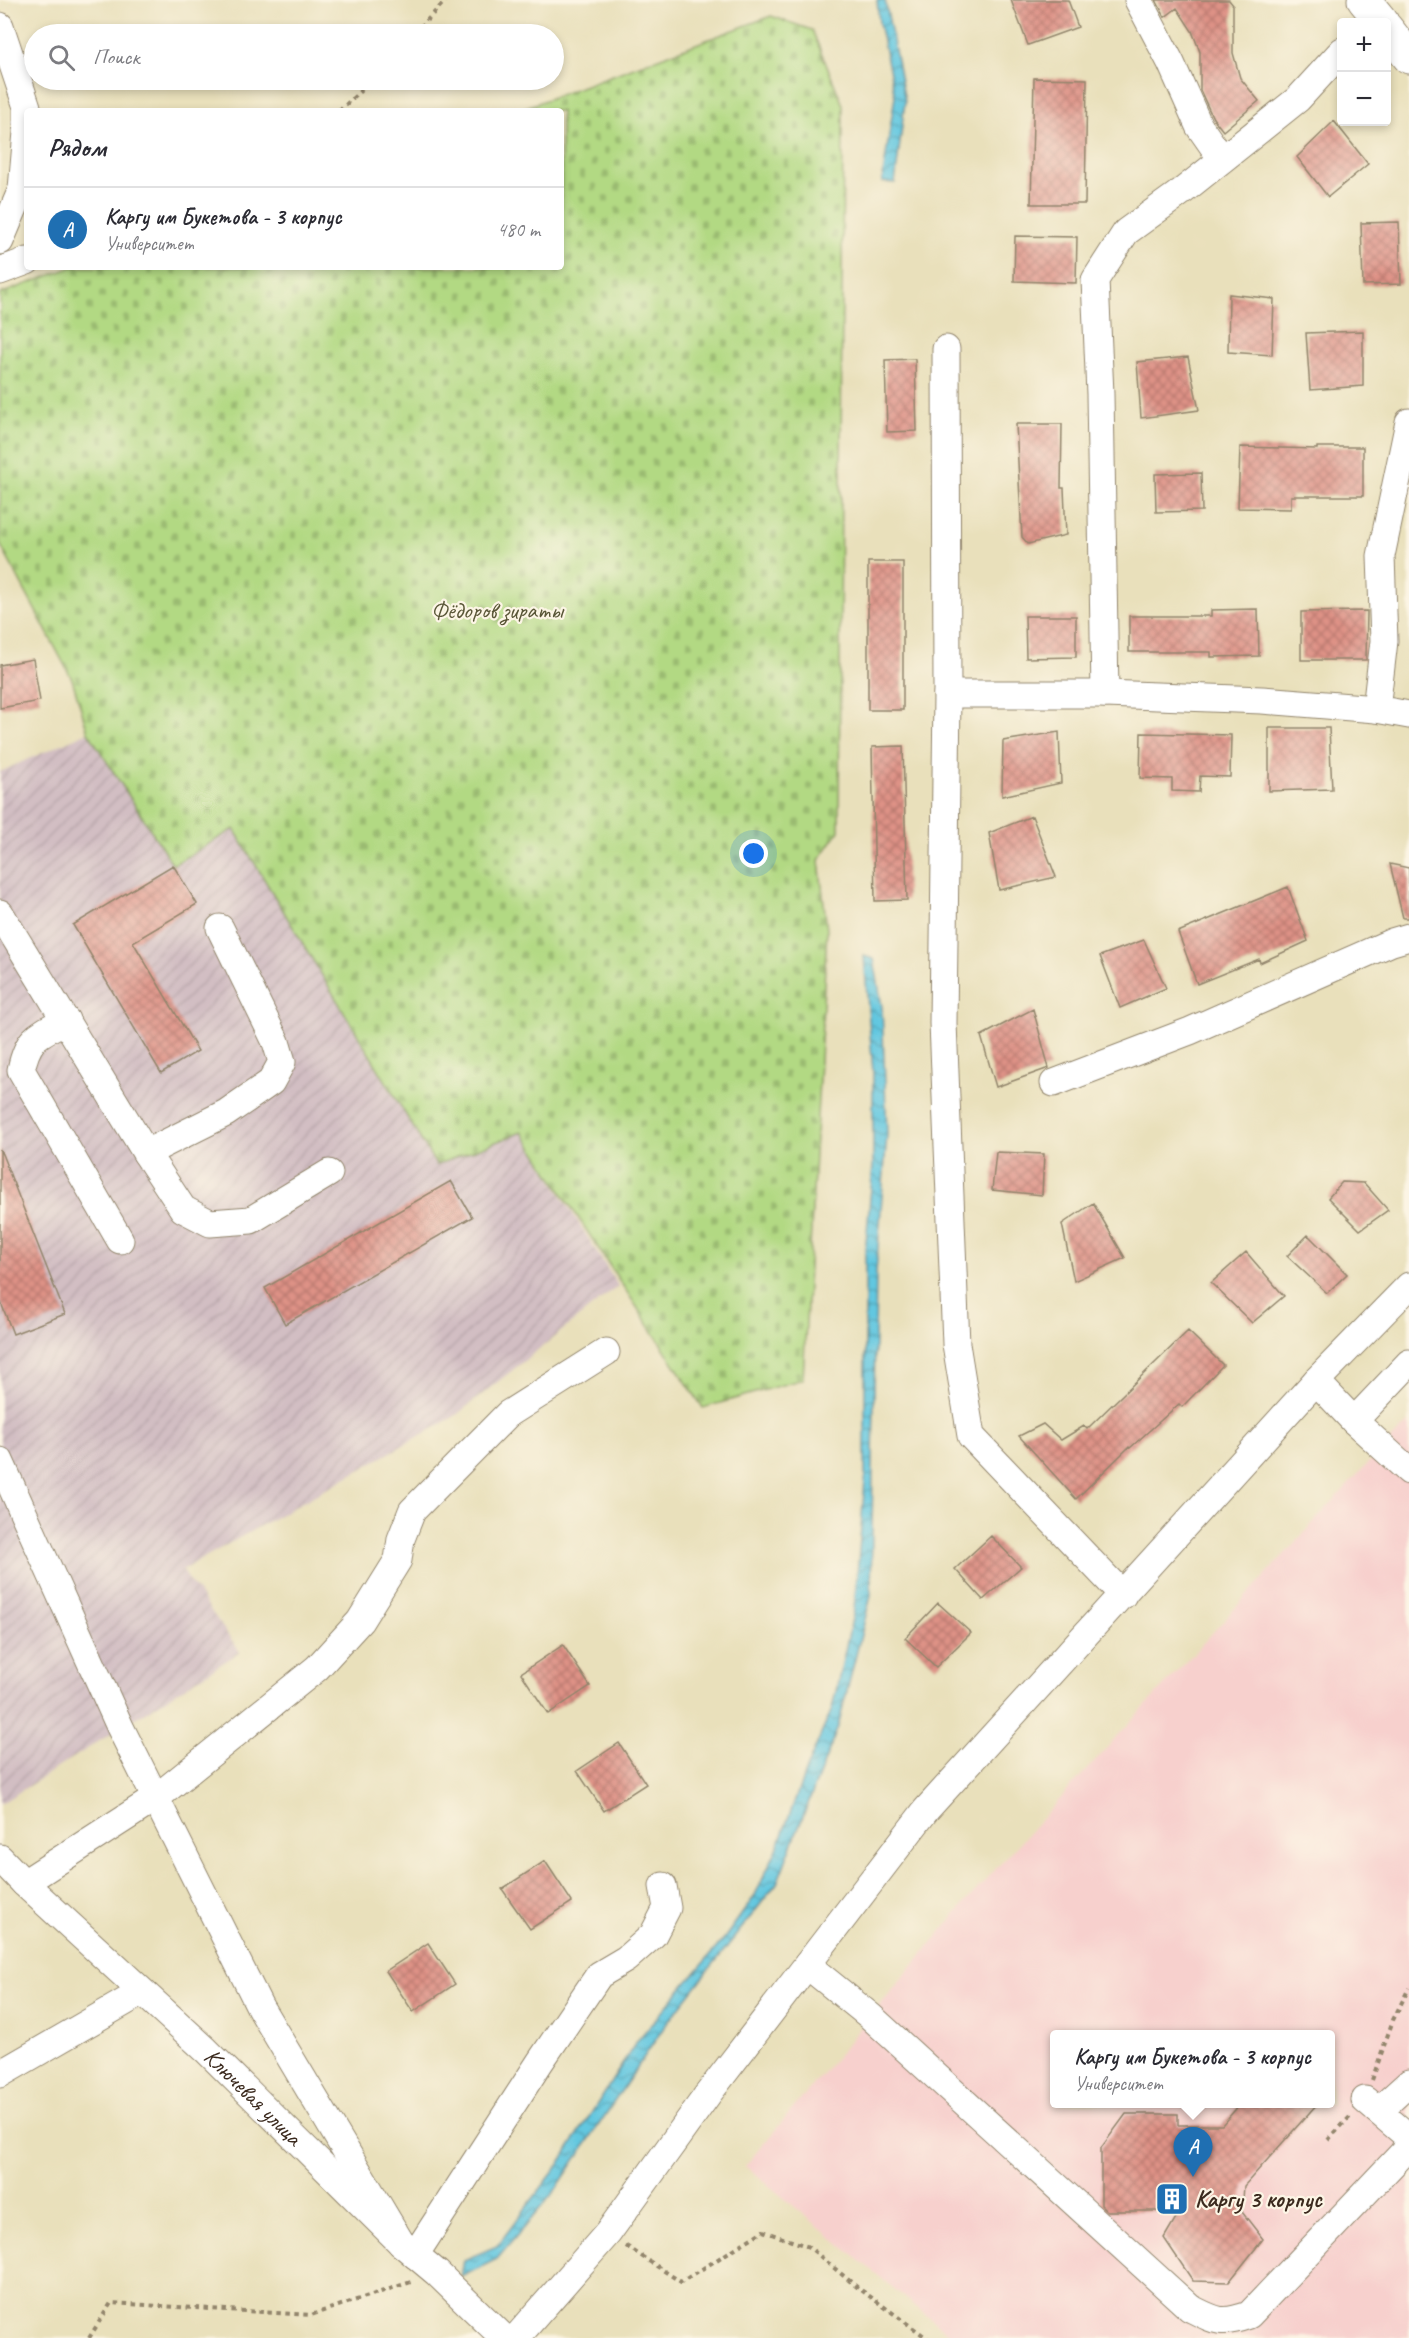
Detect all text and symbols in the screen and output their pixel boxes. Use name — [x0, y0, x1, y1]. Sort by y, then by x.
map controls — [1337, 18, 1391, 126]
button: + — [1337, 18, 1391, 72]
search box — [24, 24, 564, 90]
icon: search — [45, 41, 78, 74]
text: Поиск — [93, 43, 139, 71]
button: − — [1337, 72, 1391, 126]
text: Рядом — [48, 131, 106, 164]
text: Каргу им Букетова - 3 корпус — [105, 203, 341, 231]
text: A — [62, 217, 73, 242]
text: 480 m — [497, 217, 540, 242]
text: Университет — [105, 231, 194, 256]
park label: Фёдоров зираты — [431, 595, 565, 626]
your location — [739, 839, 768, 868]
popup — [1050, 2030, 1335, 2108]
street label: Ключевая улица — [198, 2042, 310, 2153]
text: Каргу им Букетова - 3 корпус — [1074, 2043, 1311, 2071]
text: Университет — [1074, 2071, 1163, 2096]
pin: A — [1174, 2128, 1212, 2177]
building icon: Каргу 3 корпус — [1154, 2181, 1190, 2217]
place label: Каргу 3 корпус — [1195, 2184, 1323, 2214]

